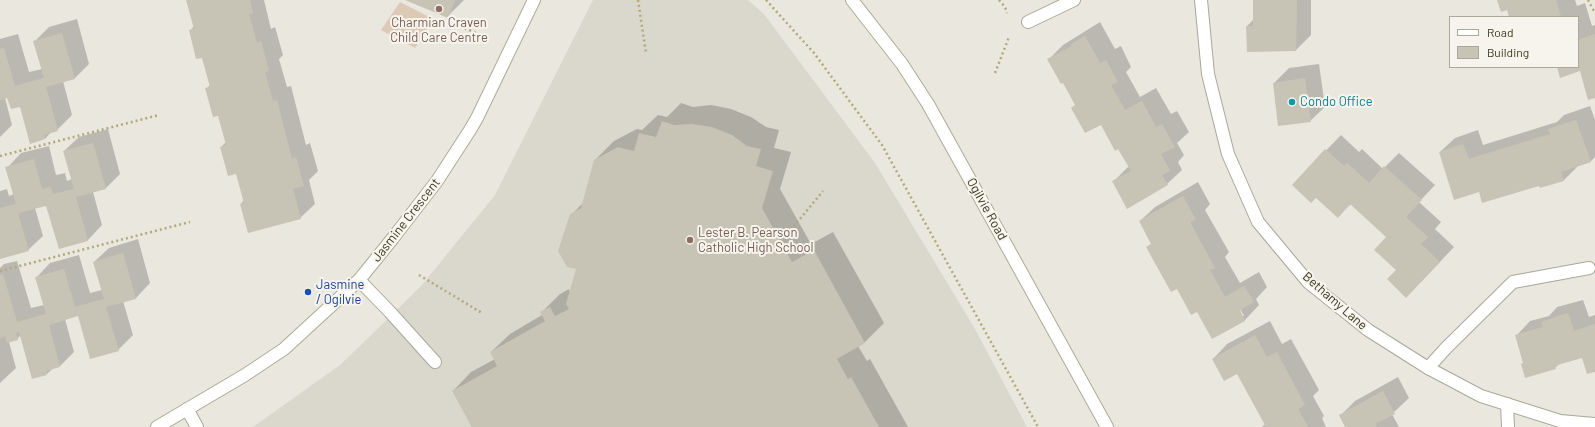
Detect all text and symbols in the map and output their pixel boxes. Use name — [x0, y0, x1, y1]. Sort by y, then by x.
marker: Charmian Craven Child Care Centre — [434, 4, 444, 14]
place label: Charmian Craven Child Care Centre — [390, 15, 488, 46]
legend — [1449, 16, 1579, 68]
text: Road — [1487, 25, 1514, 39]
text: Building — [1487, 45, 1529, 59]
place label: Condo Office — [1300, 94, 1373, 110]
marker: Condo Office — [1287, 97, 1297, 107]
street label: Jasmine Crescent — [368, 175, 444, 265]
street label: Ogilvie Road — [963, 175, 1011, 243]
place label: Lester B. Pearson Catholic High School — [698, 225, 814, 256]
marker: Lester B. Pearson Catholic High School — [685, 235, 695, 245]
street label: Bethamy Lane — [1300, 269, 1370, 333]
place label: Jasmine / Ogilvie — [316, 277, 364, 308]
marker: Jasmine / Ogilvie — [303, 287, 313, 297]

